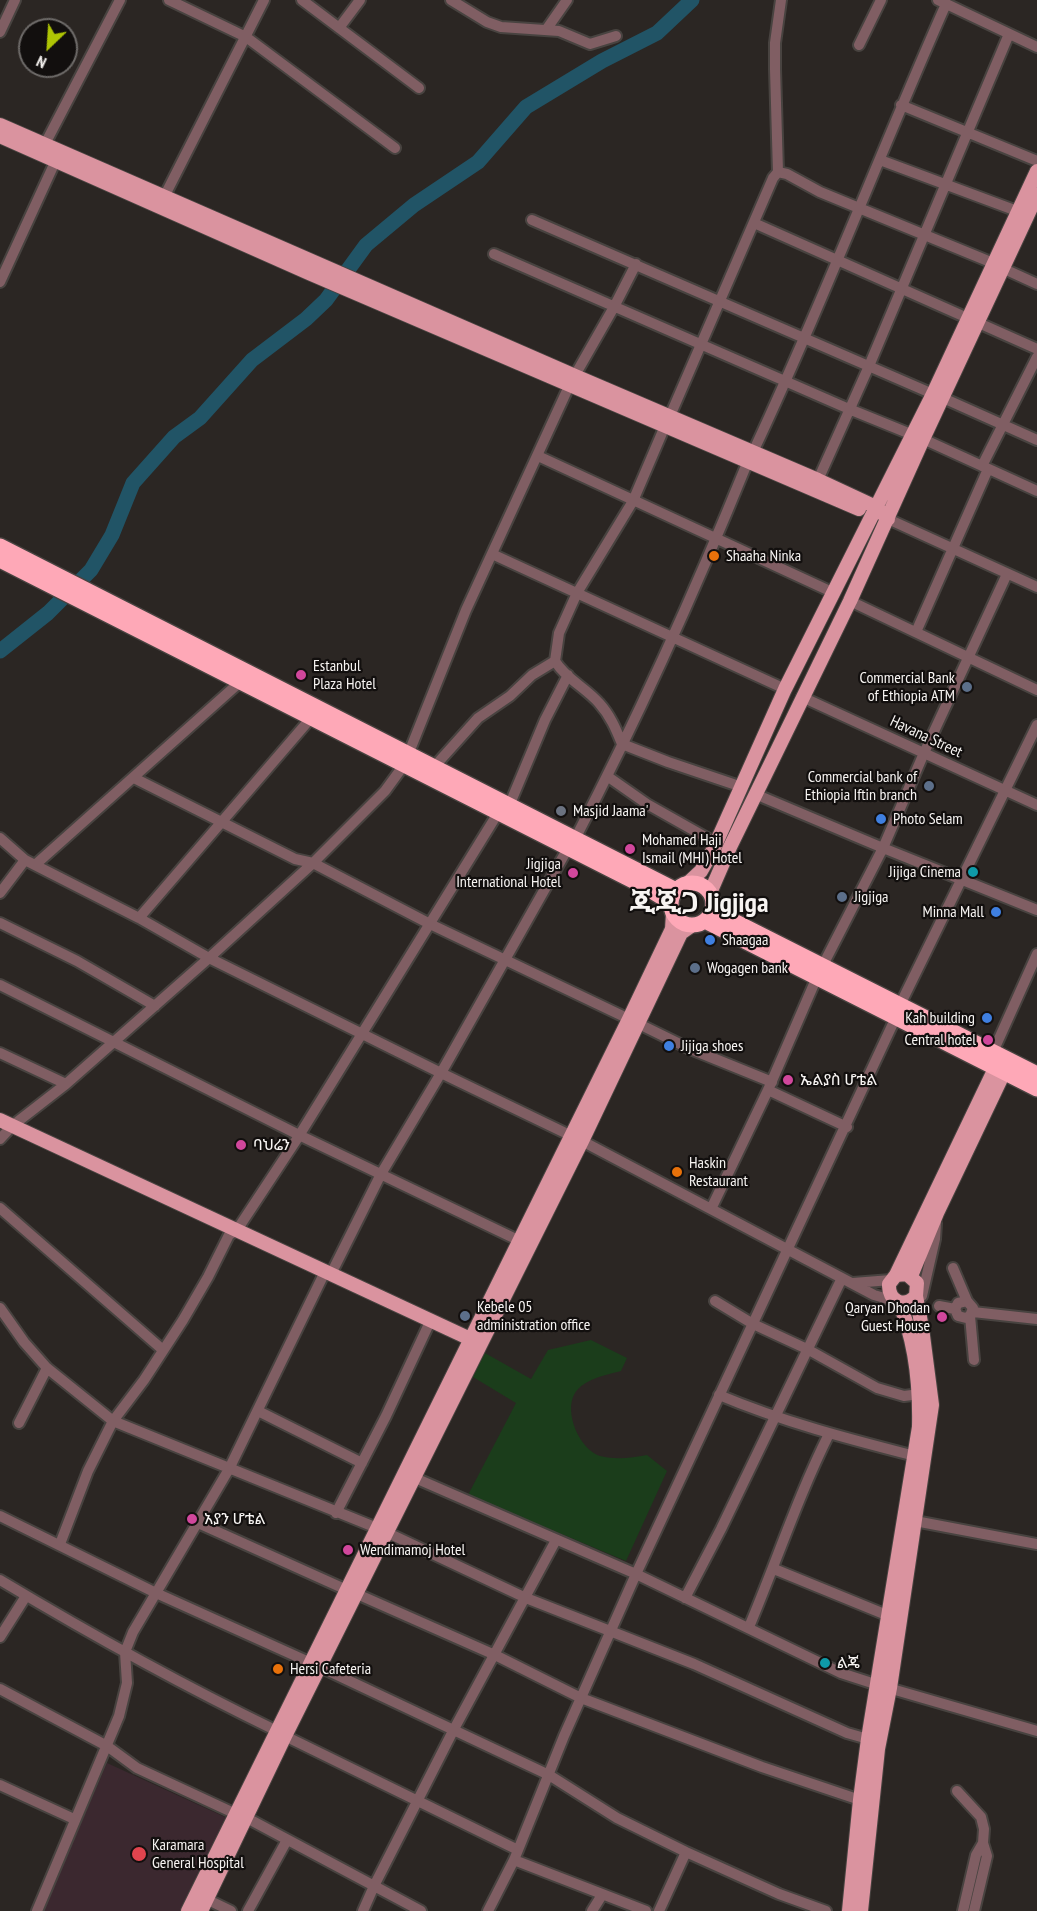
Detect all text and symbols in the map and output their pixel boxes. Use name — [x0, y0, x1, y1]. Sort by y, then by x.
north arrow — [18, 18, 78, 78]
text: N — [33, 52, 49, 73]
place label: Shaaha Ninka — [726, 546, 801, 566]
marker: Shaaha Ninka — [707, 549, 721, 563]
place label: Estanbul Plaza Hotel — [313, 656, 376, 694]
marker: Estanbul Plaza Hotel — [294, 668, 308, 682]
place label: Commercial Bank of Ethiopia ATM — [860, 668, 955, 706]
marker: Commercial Bank of Ethiopia ATM — [960, 680, 974, 694]
street label: Havana Street — [887, 712, 965, 762]
place label: Commercial bank of Ethiopia Iftin branch — [805, 767, 917, 805]
marker: Commercial bank of Ethiopia Iftin branch — [922, 779, 936, 793]
place label: Masjid Jaama' — [573, 801, 648, 821]
marker: Masjid Jaama' — [554, 804, 568, 818]
place label: Photo Selam — [893, 809, 963, 829]
marker: Photo Selam — [874, 812, 888, 826]
place label: Mohamed Haji Ismail (MHI) Hotel — [642, 830, 742, 868]
marker: Mohamed Haji Ismail (MHI) Hotel — [623, 842, 637, 856]
place label: Jigjiga International Hotel — [456, 854, 561, 892]
place label: Jijiga Cinema — [889, 862, 961, 882]
marker: Jijiga Cinema — [966, 865, 980, 879]
marker: Jigjiga International Hotel — [566, 866, 580, 880]
district label: ጂጂጋ Jigjiga — [630, 887, 768, 921]
place label: Jigjiga — [854, 887, 888, 907]
marker: Jigjiga — [835, 890, 849, 904]
place label: Minna Mall — [922, 902, 984, 922]
marker: Minna Mall — [989, 905, 1003, 919]
place label: Shaagaa — [722, 930, 768, 950]
marker: Shaagaa — [703, 933, 717, 947]
place label: Wogagen bank — [707, 958, 788, 978]
marker: Wogagen bank — [688, 961, 702, 975]
place label: Kah building — [905, 1008, 975, 1028]
marker: Kah building — [980, 1011, 994, 1025]
place label: Central hotel — [905, 1030, 976, 1050]
marker: Central hotel — [981, 1033, 995, 1047]
place label: Jijiga shoes — [681, 1036, 743, 1056]
marker: Jijiga shoes — [662, 1039, 676, 1053]
place label: ኤልያስ ሆቴል — [800, 1070, 877, 1090]
marker: ኤልያስ ሆቴል — [781, 1073, 795, 1087]
place label: ባህሬን — [253, 1135, 290, 1155]
marker: ባህሬን — [234, 1138, 248, 1152]
place label: Haskin Restaurant — [689, 1153, 748, 1191]
marker: Haskin Restaurant — [670, 1165, 684, 1179]
place label: Kebele 05 administration office — [477, 1297, 590, 1335]
place label: Qaryan Dhodan Guest House — [845, 1298, 930, 1336]
marker: Kebele 05 administration office — [458, 1309, 472, 1323]
marker: Qaryan Dhodan Guest House — [935, 1310, 949, 1324]
place label: አያን ሆቴል — [204, 1509, 265, 1529]
marker: አያን ሆቴል — [185, 1512, 199, 1526]
place label: Wendimamoj Hotel — [360, 1540, 465, 1560]
marker: Wendimamoj Hotel — [341, 1543, 355, 1557]
place label: ልጄ — [837, 1653, 860, 1673]
marker: ልጄ — [818, 1656, 832, 1670]
place label: Hersi Cafeteria — [290, 1659, 371, 1679]
marker: Hersi Cafeteria — [271, 1662, 285, 1676]
place label: Karamara General Hospital — [152, 1835, 244, 1873]
marker: Karamara General Hospital — [130, 1845, 148, 1863]

